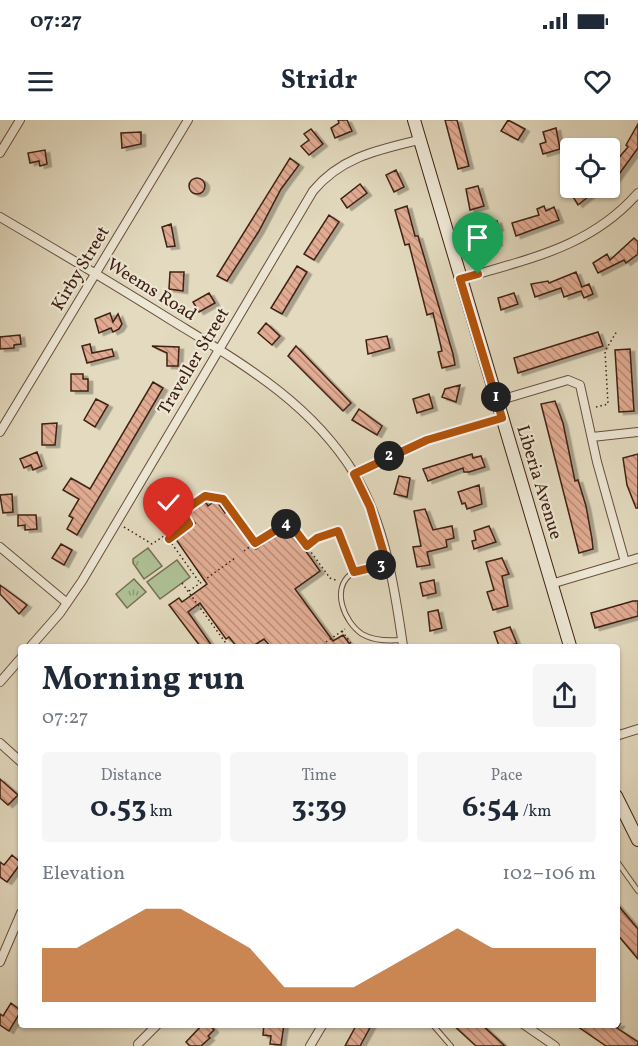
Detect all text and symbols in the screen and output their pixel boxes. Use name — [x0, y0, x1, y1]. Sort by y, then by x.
text: 07:27 — [30, 6, 82, 37]
text: Stridr — [281, 62, 357, 100]
icon: menu — [24, 65, 57, 98]
icon: heart — [581, 65, 614, 98]
map controls — [560, 138, 620, 198]
button: locate — [560, 138, 620, 198]
pin — [452, 212, 503, 274]
icon: arrive — [461, 221, 494, 254]
street label: Kirby Street — [46, 222, 116, 316]
street label: Weems Road — [102, 253, 201, 328]
street label: Traveller Street — [152, 303, 236, 420]
pin: 1 — [481, 382, 511, 412]
text: 1 — [493, 386, 499, 408]
street label: Liberia Avenue — [509, 422, 568, 543]
pin: 2 — [374, 441, 404, 471]
text: 2 — [385, 445, 393, 467]
pin — [143, 477, 194, 539]
icon: check — [152, 486, 185, 519]
pin: 4 — [271, 509, 301, 539]
text: 4 — [281, 513, 291, 535]
pin: 3 — [366, 550, 396, 580]
text: 3 — [377, 554, 385, 576]
text: Morning run — [42, 658, 245, 704]
button: share — [533, 664, 596, 727]
text: 07:27 — [42, 704, 88, 732]
text: Distance — [101, 765, 162, 787]
text: Time — [301, 765, 337, 787]
text: Pace — [491, 765, 523, 787]
text: 0.53 — [90, 787, 147, 829]
text: 3:39 — [291, 787, 347, 829]
text: 6:54 — [462, 787, 520, 829]
text: km — [147, 801, 173, 823]
text: /km — [520, 801, 551, 823]
text: Elevation — [42, 860, 125, 888]
text: 102–106 m — [502, 860, 596, 888]

